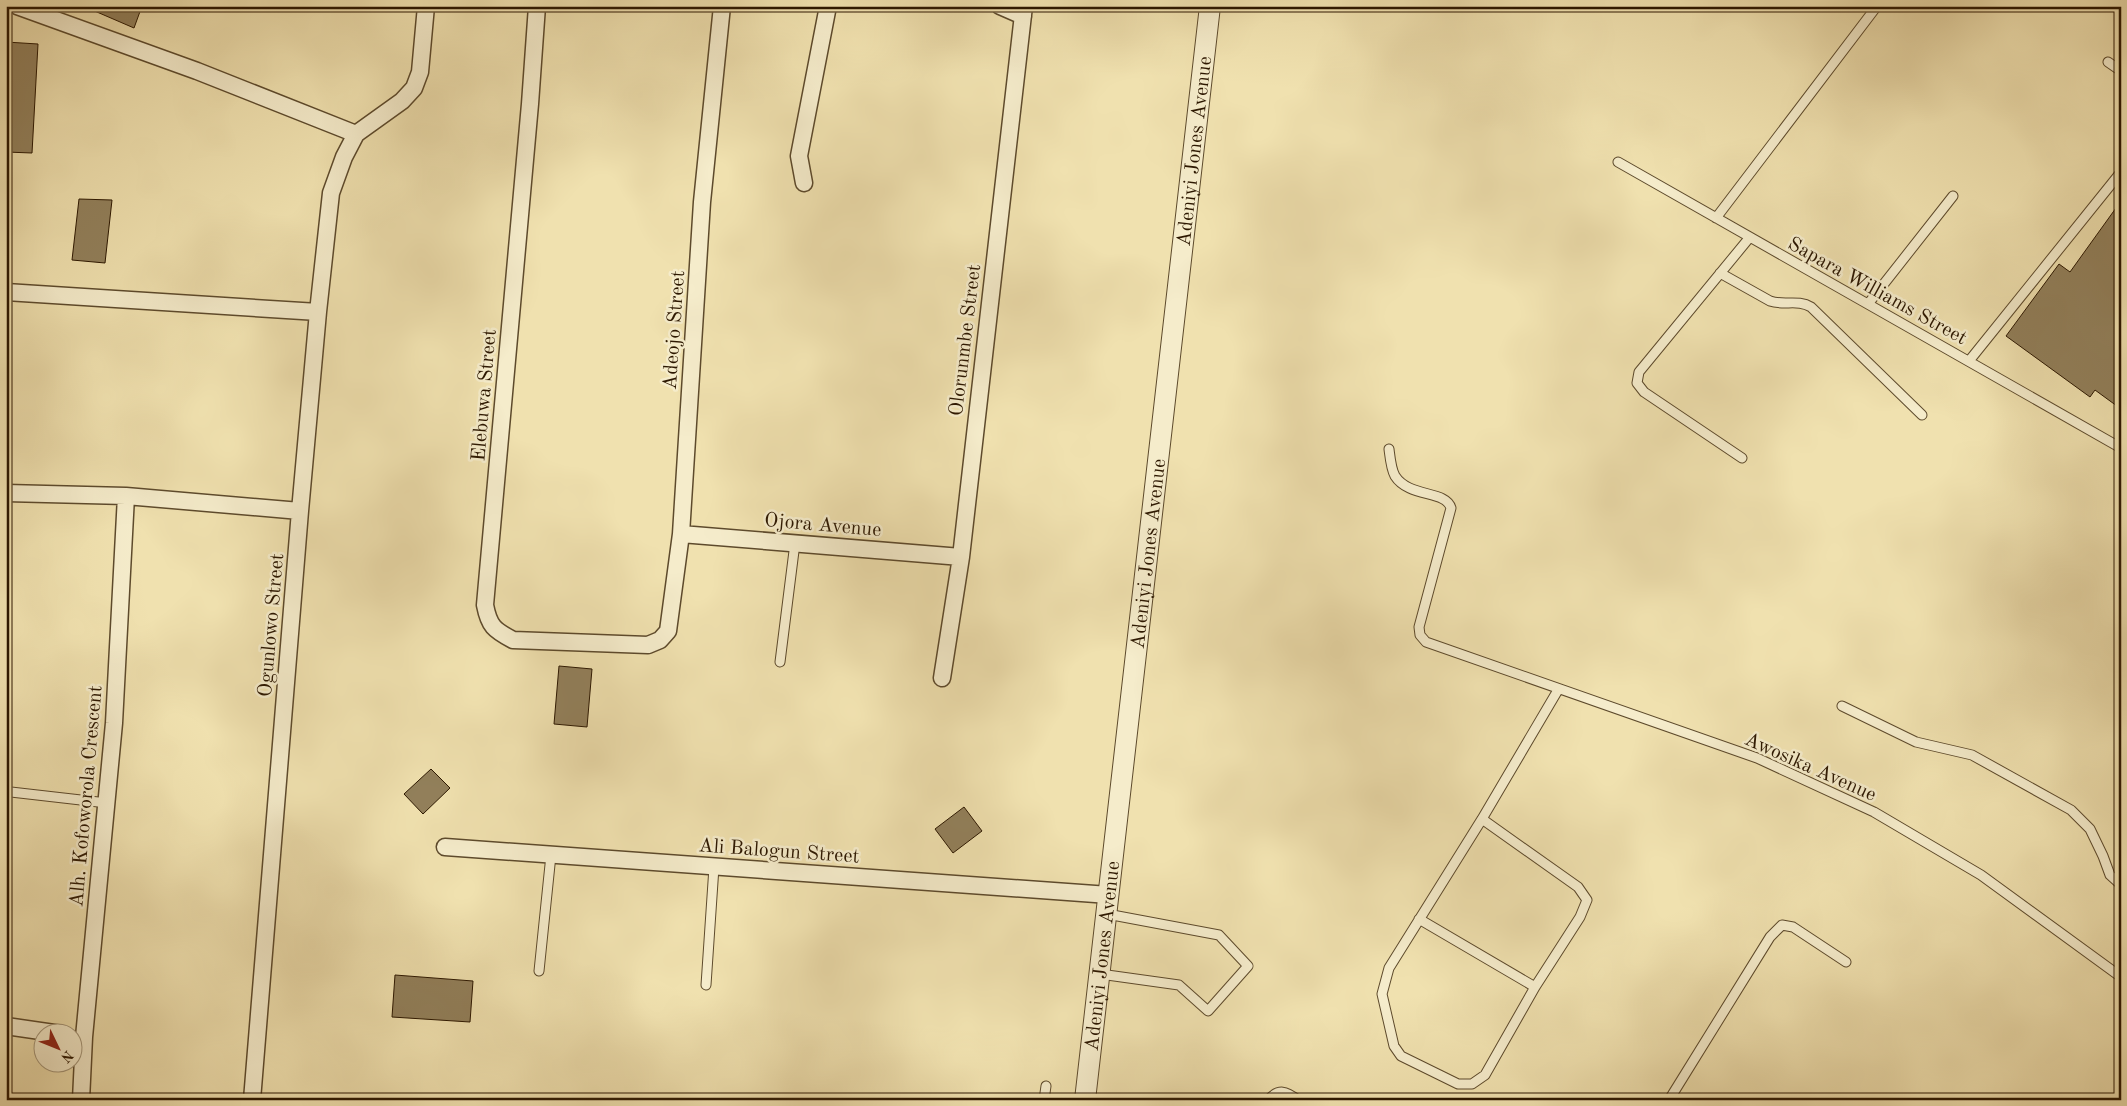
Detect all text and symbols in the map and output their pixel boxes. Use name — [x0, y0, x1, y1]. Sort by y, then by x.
street label: Adeniyi Jones Avenue — [1175, 55, 1216, 248]
street label: Sapara Williams Street — [1784, 234, 1970, 349]
street label: Olorunmbe Street — [947, 263, 985, 417]
street label: Adeojo Street — [661, 270, 689, 391]
street label: Elebuwa Street — [469, 328, 501, 462]
street label: Adeniyi Jones Avenue — [1129, 458, 1170, 650]
street label: Ojora Avenue — [763, 511, 882, 541]
street label: Ogunlowo Street — [256, 552, 288, 698]
street label: Alh. Kofoworola Crescent — [67, 684, 107, 908]
street label: Awosika Avenue — [1741, 730, 1879, 806]
street label: Ali Balogun Street — [698, 836, 860, 868]
street label: Adeniyi Jones Avenue — [1083, 860, 1124, 1052]
north arrow — [32, 1024, 82, 1074]
text: N — [58, 1047, 76, 1065]

